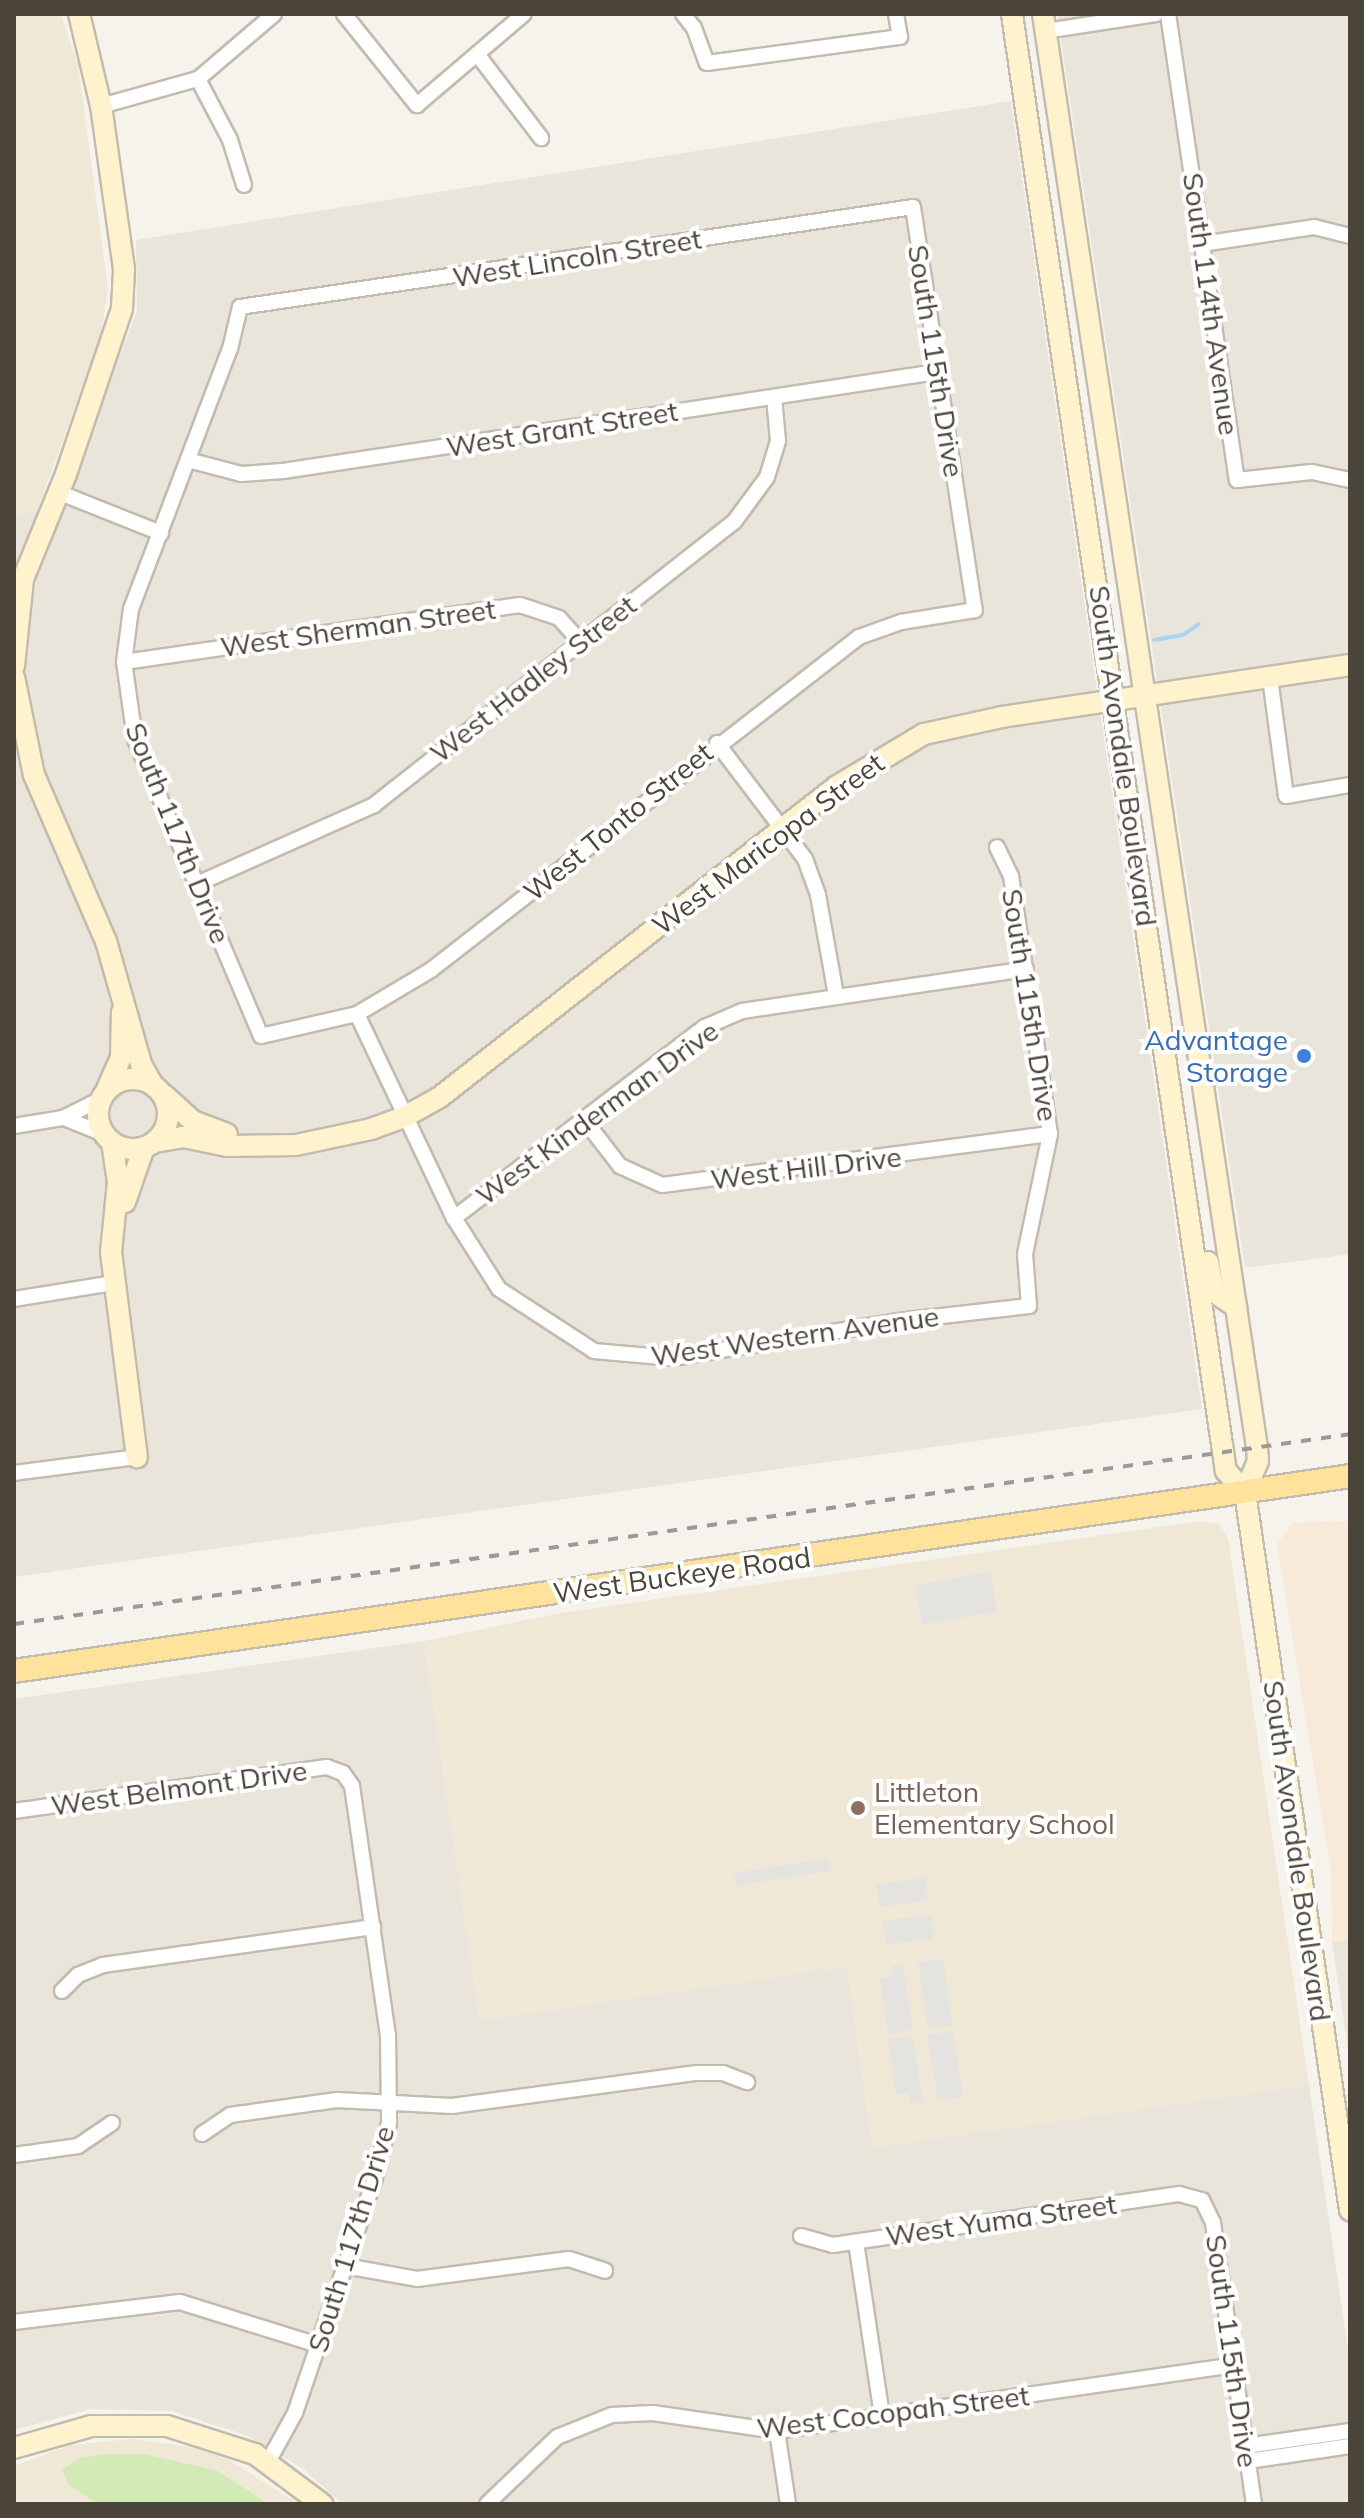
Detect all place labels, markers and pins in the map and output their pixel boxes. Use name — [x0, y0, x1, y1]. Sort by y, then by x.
place label: Advantage Storage — [1144, 1023, 1288, 1089]
marker: Advantage Storage — [1295, 1047, 1313, 1065]
place label: Littleton Elementary School — [874, 1775, 1115, 1841]
marker: Littleton Elementary School — [849, 1799, 867, 1817]

